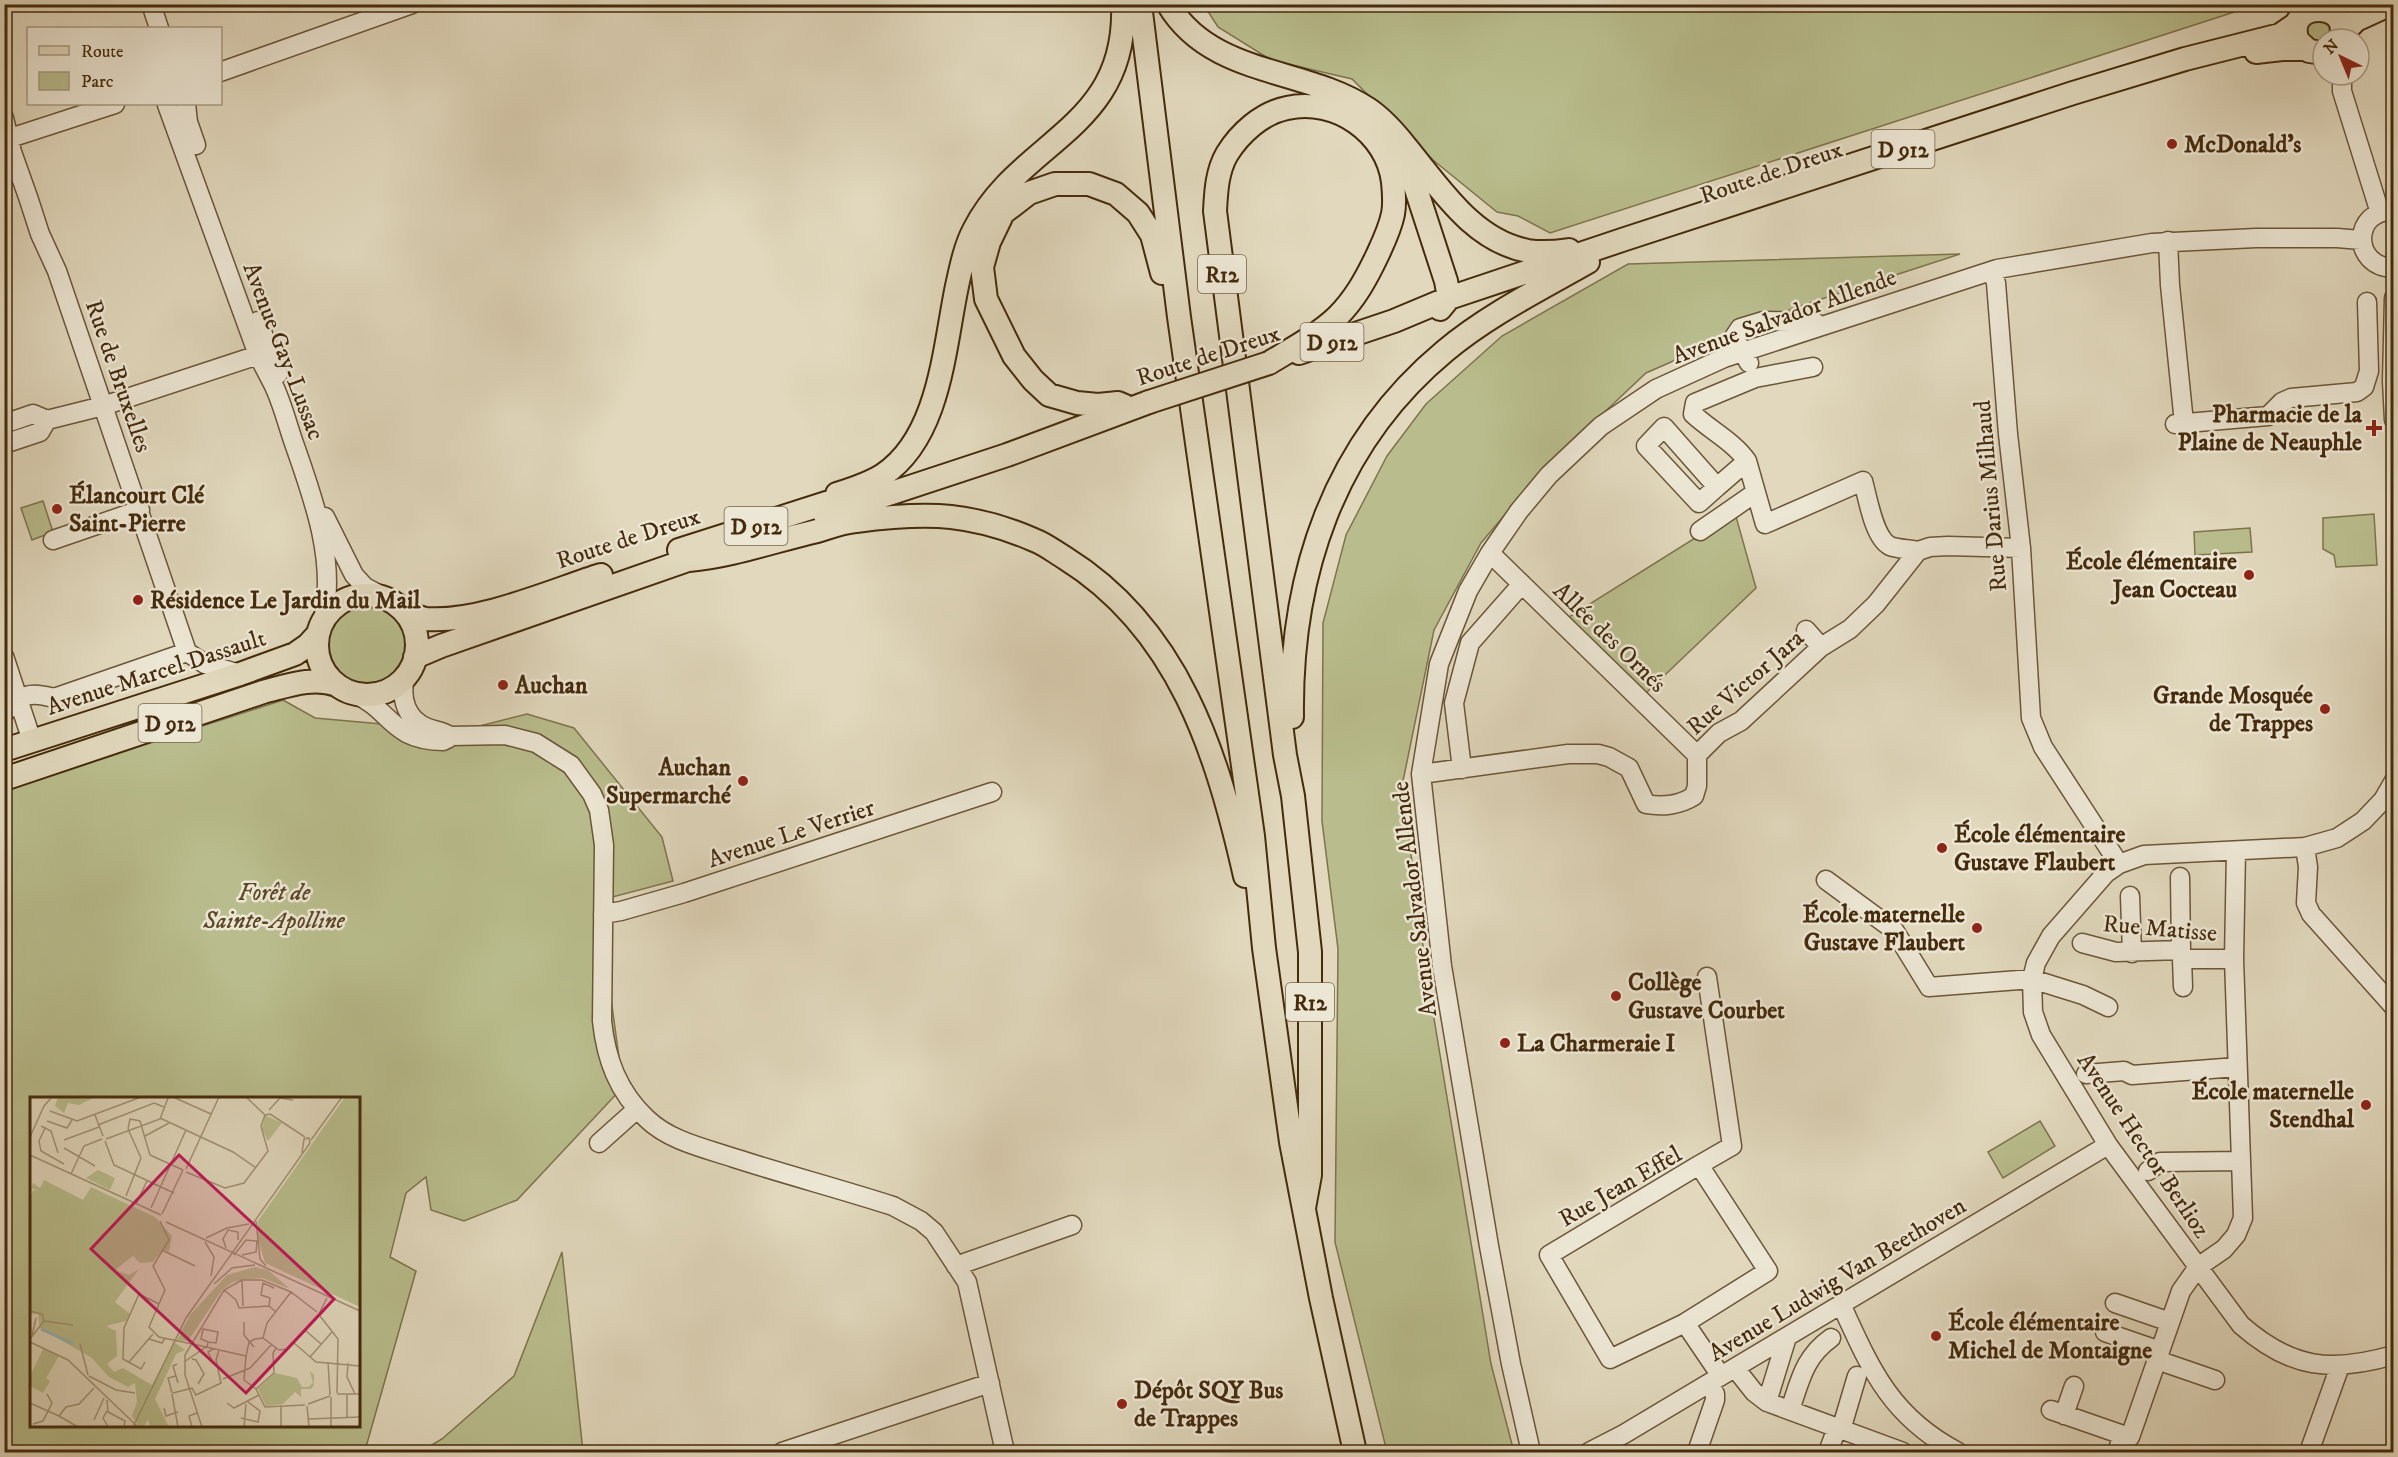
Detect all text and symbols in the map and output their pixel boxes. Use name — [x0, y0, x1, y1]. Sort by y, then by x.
legend — [27, 27, 222, 105]
north arrow — [2311, 27, 2371, 87]
text: N — [2320, 35, 2343, 59]
text: Route — [81, 41, 124, 63]
text: Parc — [81, 71, 114, 93]
road number: D 912 — [1872, 130, 1934, 168]
place label: McDonald's — [2184, 130, 2301, 160]
street label: Route de Dreux — [1696, 134, 1847, 211]
marker: McDonald's — [2165, 137, 2179, 151]
road number: R12 — [1198, 255, 1246, 293]
street label: Avenue Gay-Lussac — [235, 258, 331, 444]
street label: Avenue Salvador Allende — [1668, 262, 1901, 371]
street label: Rue de Bruxelles — [78, 296, 158, 456]
street label: Route de Dreux — [1133, 319, 1284, 393]
road number: D 912 — [1300, 323, 1364, 361]
street label: Rue Darius Milhaud — [1968, 399, 2014, 593]
place label: Pharmacie de la Plaine de Neauphle — [2177, 400, 2363, 458]
marker: Pharmacie de la Plaine de Neauphle — [2367, 421, 2381, 435]
place label: Élancourt Clé Saint-Pierre — [69, 480, 205, 539]
marker: Élancourt Clé Saint-Pierre — [50, 502, 64, 516]
street label: Route de Dreux — [553, 502, 704, 576]
road number: D 912 — [724, 507, 788, 545]
place label: École élémentaire Jean Cocteau — [2066, 546, 2237, 605]
marker: École élémentaire Jean Cocteau — [2242, 568, 2256, 582]
street label: Allée des Ornés — [1546, 576, 1672, 699]
place label: Résidence Le Jardin du Mail — [150, 586, 421, 616]
marker: Résidence Le Jardin du Mail — [131, 593, 145, 607]
street label: Avenue Marcel Dassault — [43, 623, 270, 723]
street label: Rue Victor Jara — [1681, 623, 1811, 742]
place label: Auchan — [514, 671, 588, 701]
marker: Auchan — [496, 678, 510, 692]
place label: Grande Mosquée de Trappes — [2153, 681, 2313, 739]
marker: Grande Mosquée de Trappes — [2318, 702, 2332, 716]
road number: D 912 — [138, 704, 201, 742]
place label: Auchan Supermarché — [606, 753, 732, 811]
marker: Auchan Supermarché — [736, 774, 750, 788]
street label: Avenue Salvador Allende — [1386, 780, 1444, 1018]
street label: Avenue Le Verrier — [704, 793, 879, 875]
place label: École élémentaire Gustave Flaubert — [1954, 819, 2125, 878]
marker: École élémentaire Gustave Flaubert — [1935, 841, 1949, 855]
park label: Forêt de Sainte-Apolline — [202, 878, 346, 936]
place label: École maternelle Gustave Flaubert — [1802, 899, 1965, 958]
street label: Rue Matisse — [2102, 909, 2218, 949]
marker: École maternelle Gustave Flaubert — [1970, 921, 1984, 935]
place label: Collège Gustave Courbet — [1628, 968, 1785, 1026]
road number: R12 — [1286, 983, 1334, 1021]
marker: Collège Gustave Courbet — [1609, 989, 1623, 1003]
place label: La Charmeraie I — [1517, 1029, 1676, 1059]
marker: La Charmeraie I — [1498, 1036, 1512, 1050]
street label: Avenue Hector Berlioz — [2070, 1047, 2217, 1244]
place label: École maternelle Stendhal — [2191, 1076, 2355, 1135]
inset map — [30, 1097, 360, 1427]
marker: École maternelle Stendhal — [2359, 1098, 2373, 1112]
street label: Rue Jean Effel — [1554, 1139, 1688, 1234]
street label: Avenue Ludwig Van Beethoven — [1703, 1191, 1972, 1369]
place label: École élémentaire Michel de Montaigne — [1948, 1307, 2152, 1366]
marker: École élémentaire Michel de Montaigne — [1929, 1329, 1943, 1343]
place label: Dépôt SQY Bus de Trappes — [1134, 1376, 1283, 1434]
marker: Dépôt SQY Bus de Trappes — [1115, 1397, 1129, 1411]

